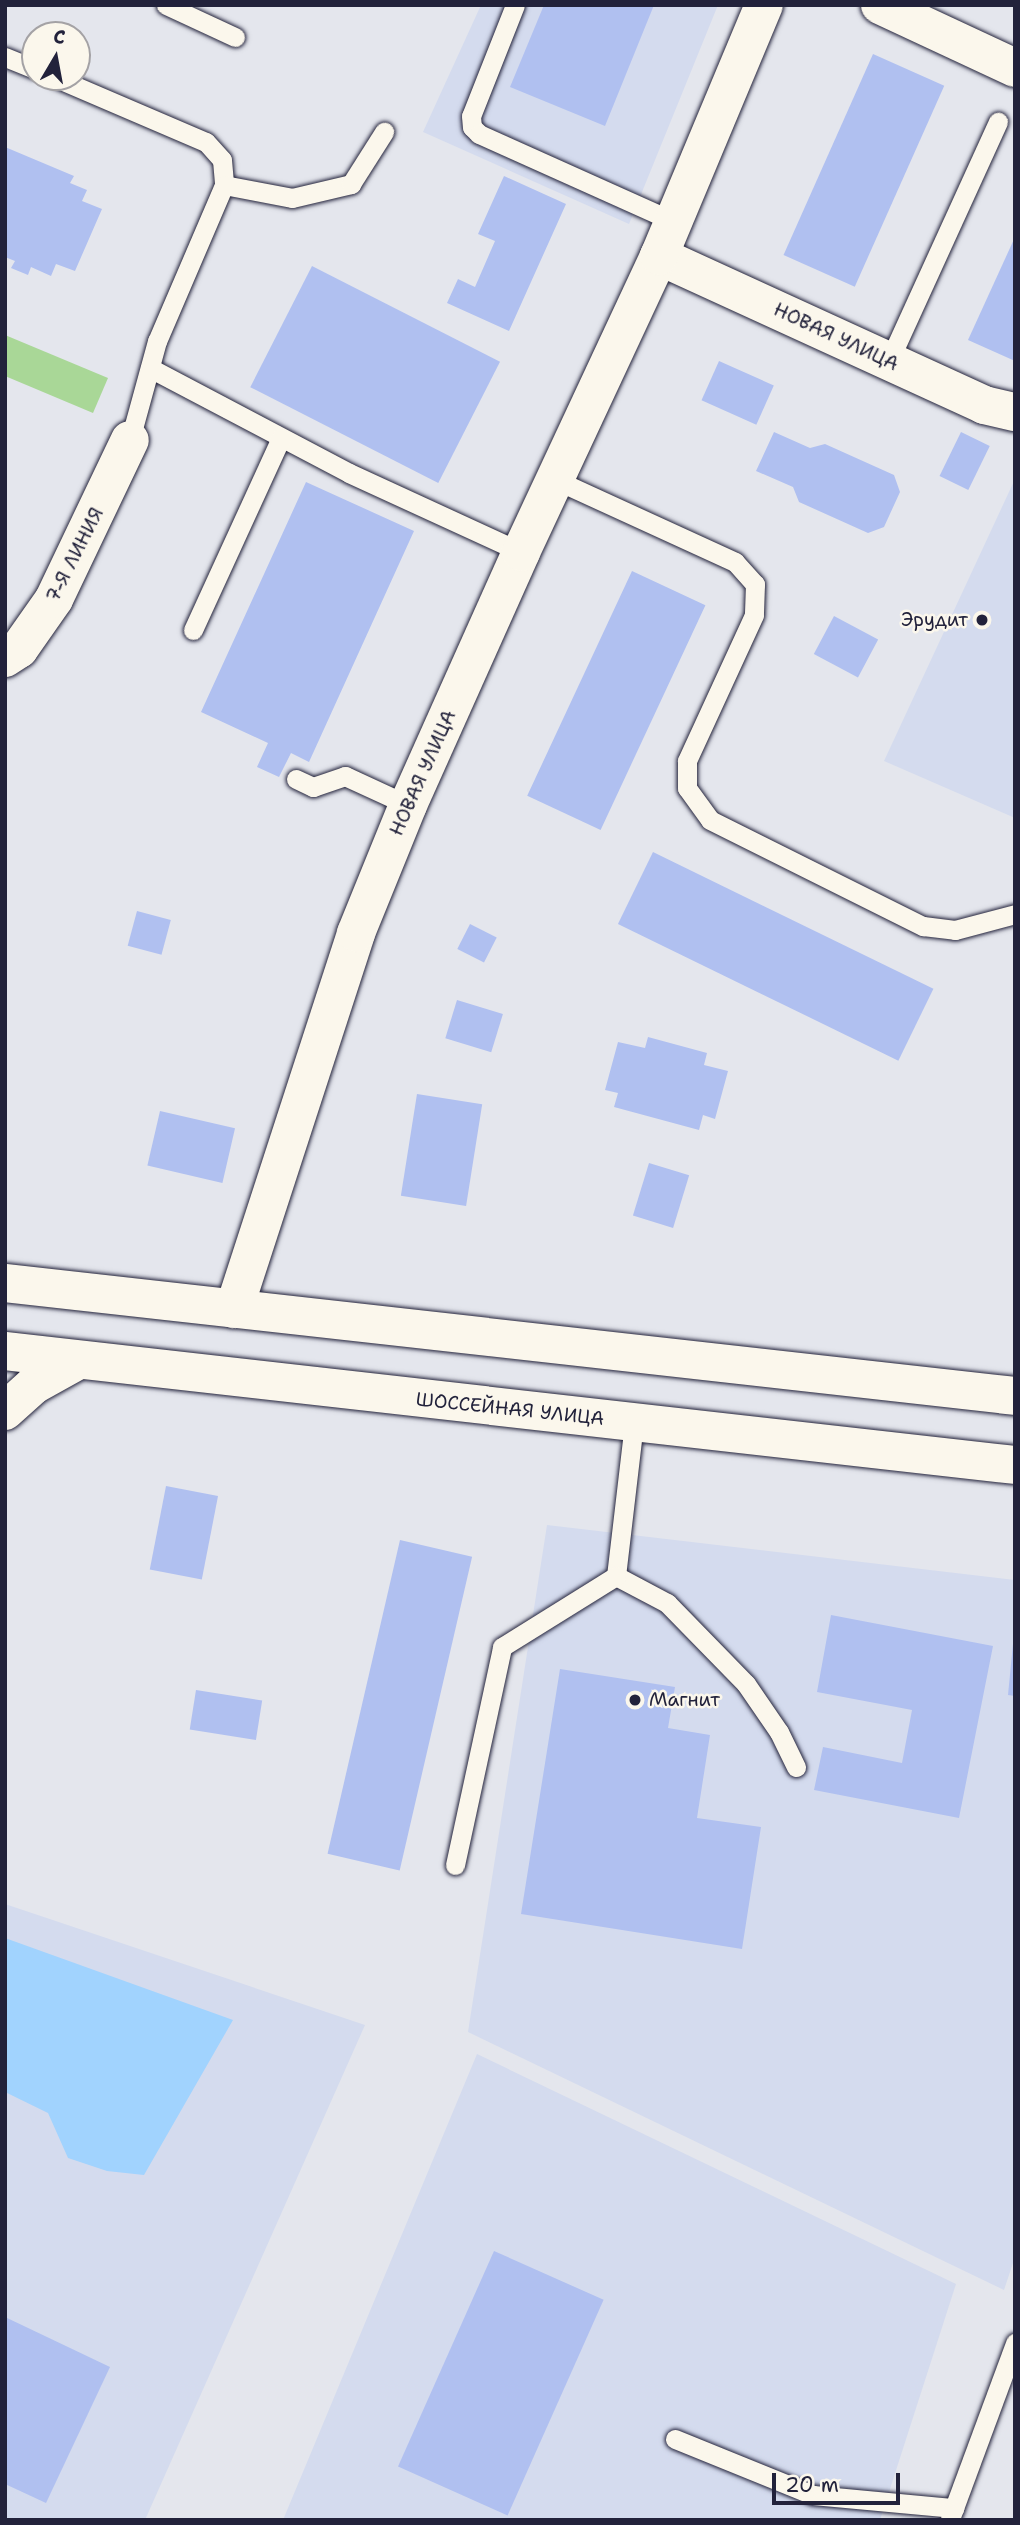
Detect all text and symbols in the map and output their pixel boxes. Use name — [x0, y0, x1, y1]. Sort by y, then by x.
north arrow — [21, 21, 91, 91]
text: С — [51, 23, 67, 50]
street label: НОВАЯ УЛИЦА — [770, 298, 902, 376]
street label: 7-Я ЛИНИЯ — [41, 504, 109, 606]
place label: Эрудит — [901, 609, 968, 631]
marker: Эрудит — [974, 612, 990, 628]
street label: НОВАЯ УЛИЦА — [385, 707, 461, 839]
street label: ШОССЕЙНАЯ УЛИЦА — [415, 1388, 605, 1430]
place label: Магнит — [649, 1689, 720, 1711]
marker: Магнит — [627, 1692, 643, 1708]
scale bar — [775, 2458, 903, 2502]
text: 20 m — [785, 2471, 839, 2499]

